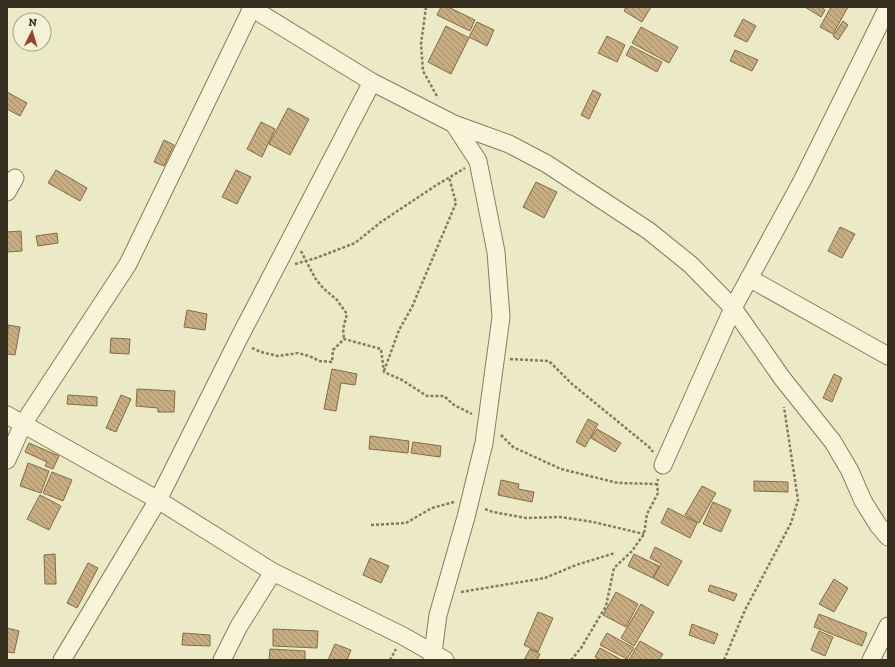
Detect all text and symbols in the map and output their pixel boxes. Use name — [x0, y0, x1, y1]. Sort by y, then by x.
north arrow — [12, 12, 52, 52]
text: N — [28, 16, 38, 29]

